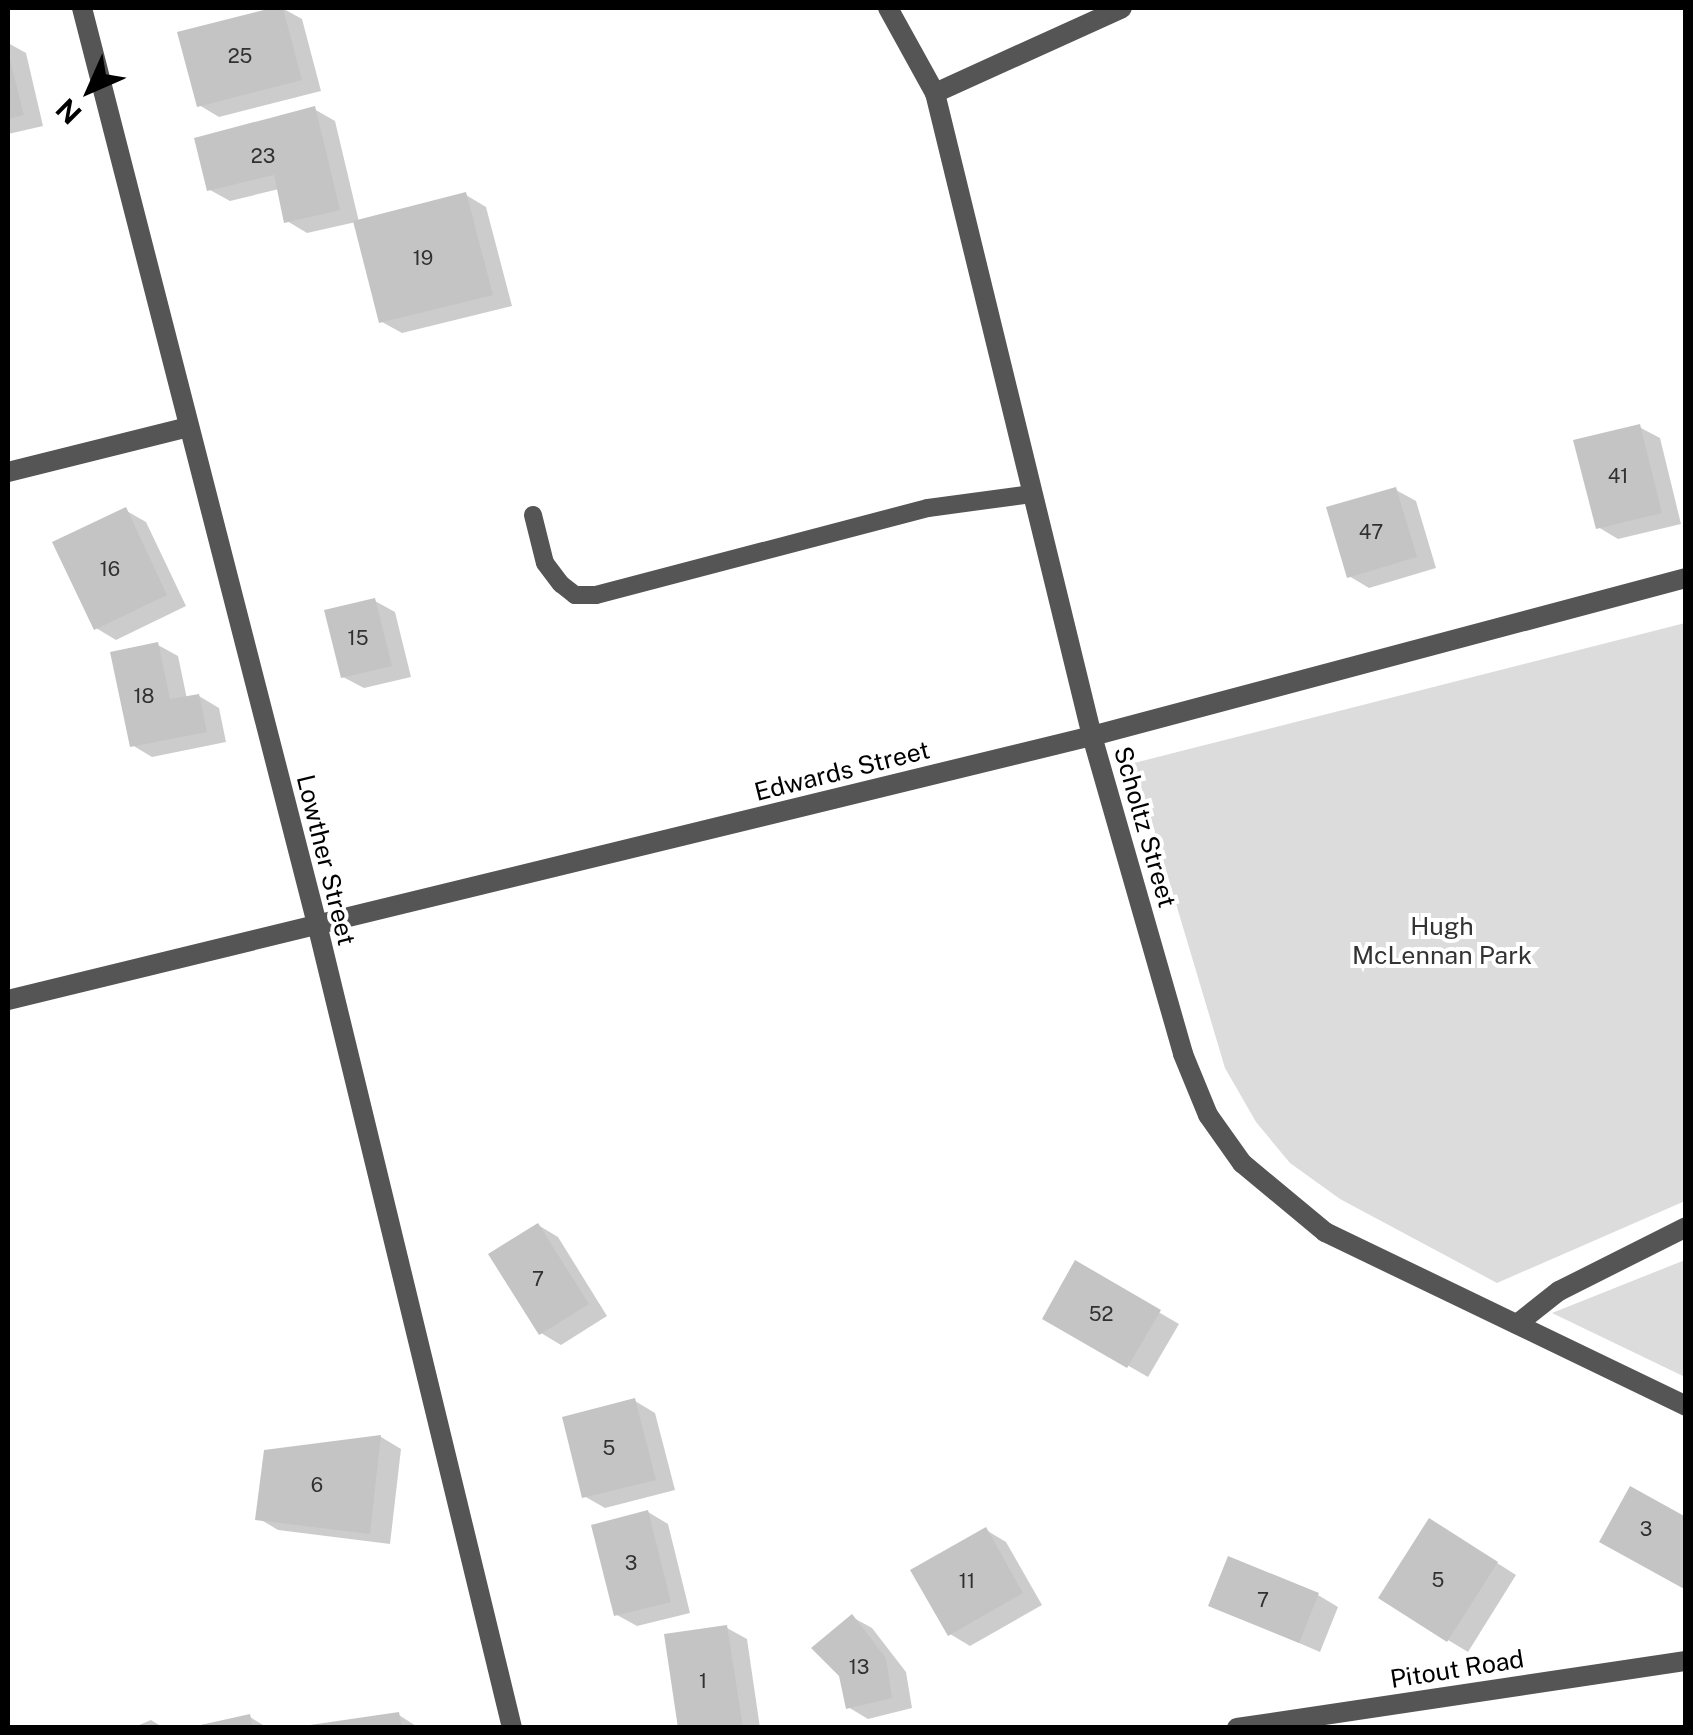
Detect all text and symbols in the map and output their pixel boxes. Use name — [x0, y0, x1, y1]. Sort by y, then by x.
north arrow — [40, 40, 140, 140]
house number: 25 — [228, 44, 252, 68]
text: N — [49, 92, 88, 131]
house number: 23 — [251, 144, 275, 168]
house number: 19 — [413, 246, 433, 270]
house number: 41 — [1608, 464, 1628, 488]
house number: 47 — [1359, 520, 1383, 544]
house number: 16 — [100, 557, 120, 581]
house number: 15 — [348, 626, 368, 650]
house number: 18 — [133, 684, 155, 708]
street label: Edwards Street — [751, 735, 933, 807]
street label: Scholtz Street — [1108, 743, 1182, 911]
street label: Lowther Street — [290, 772, 362, 948]
park label: Hugh McLennan Park — [1352, 912, 1532, 971]
house number: 7 — [532, 1267, 544, 1291]
house number: 52 — [1089, 1302, 1113, 1326]
house number: 5 — [603, 1436, 615, 1460]
house number: 6 — [311, 1473, 323, 1497]
house number: 3 — [1640, 1517, 1652, 1541]
house number: 3 — [625, 1551, 637, 1575]
house number: 5 — [1432, 1568, 1444, 1592]
house number: 11 — [959, 1569, 975, 1593]
house number: 7 — [1257, 1588, 1269, 1612]
street label: Pitout Road — [1388, 1644, 1526, 1694]
house number: 13 — [849, 1655, 869, 1679]
house number: 1 — [699, 1669, 707, 1693]

